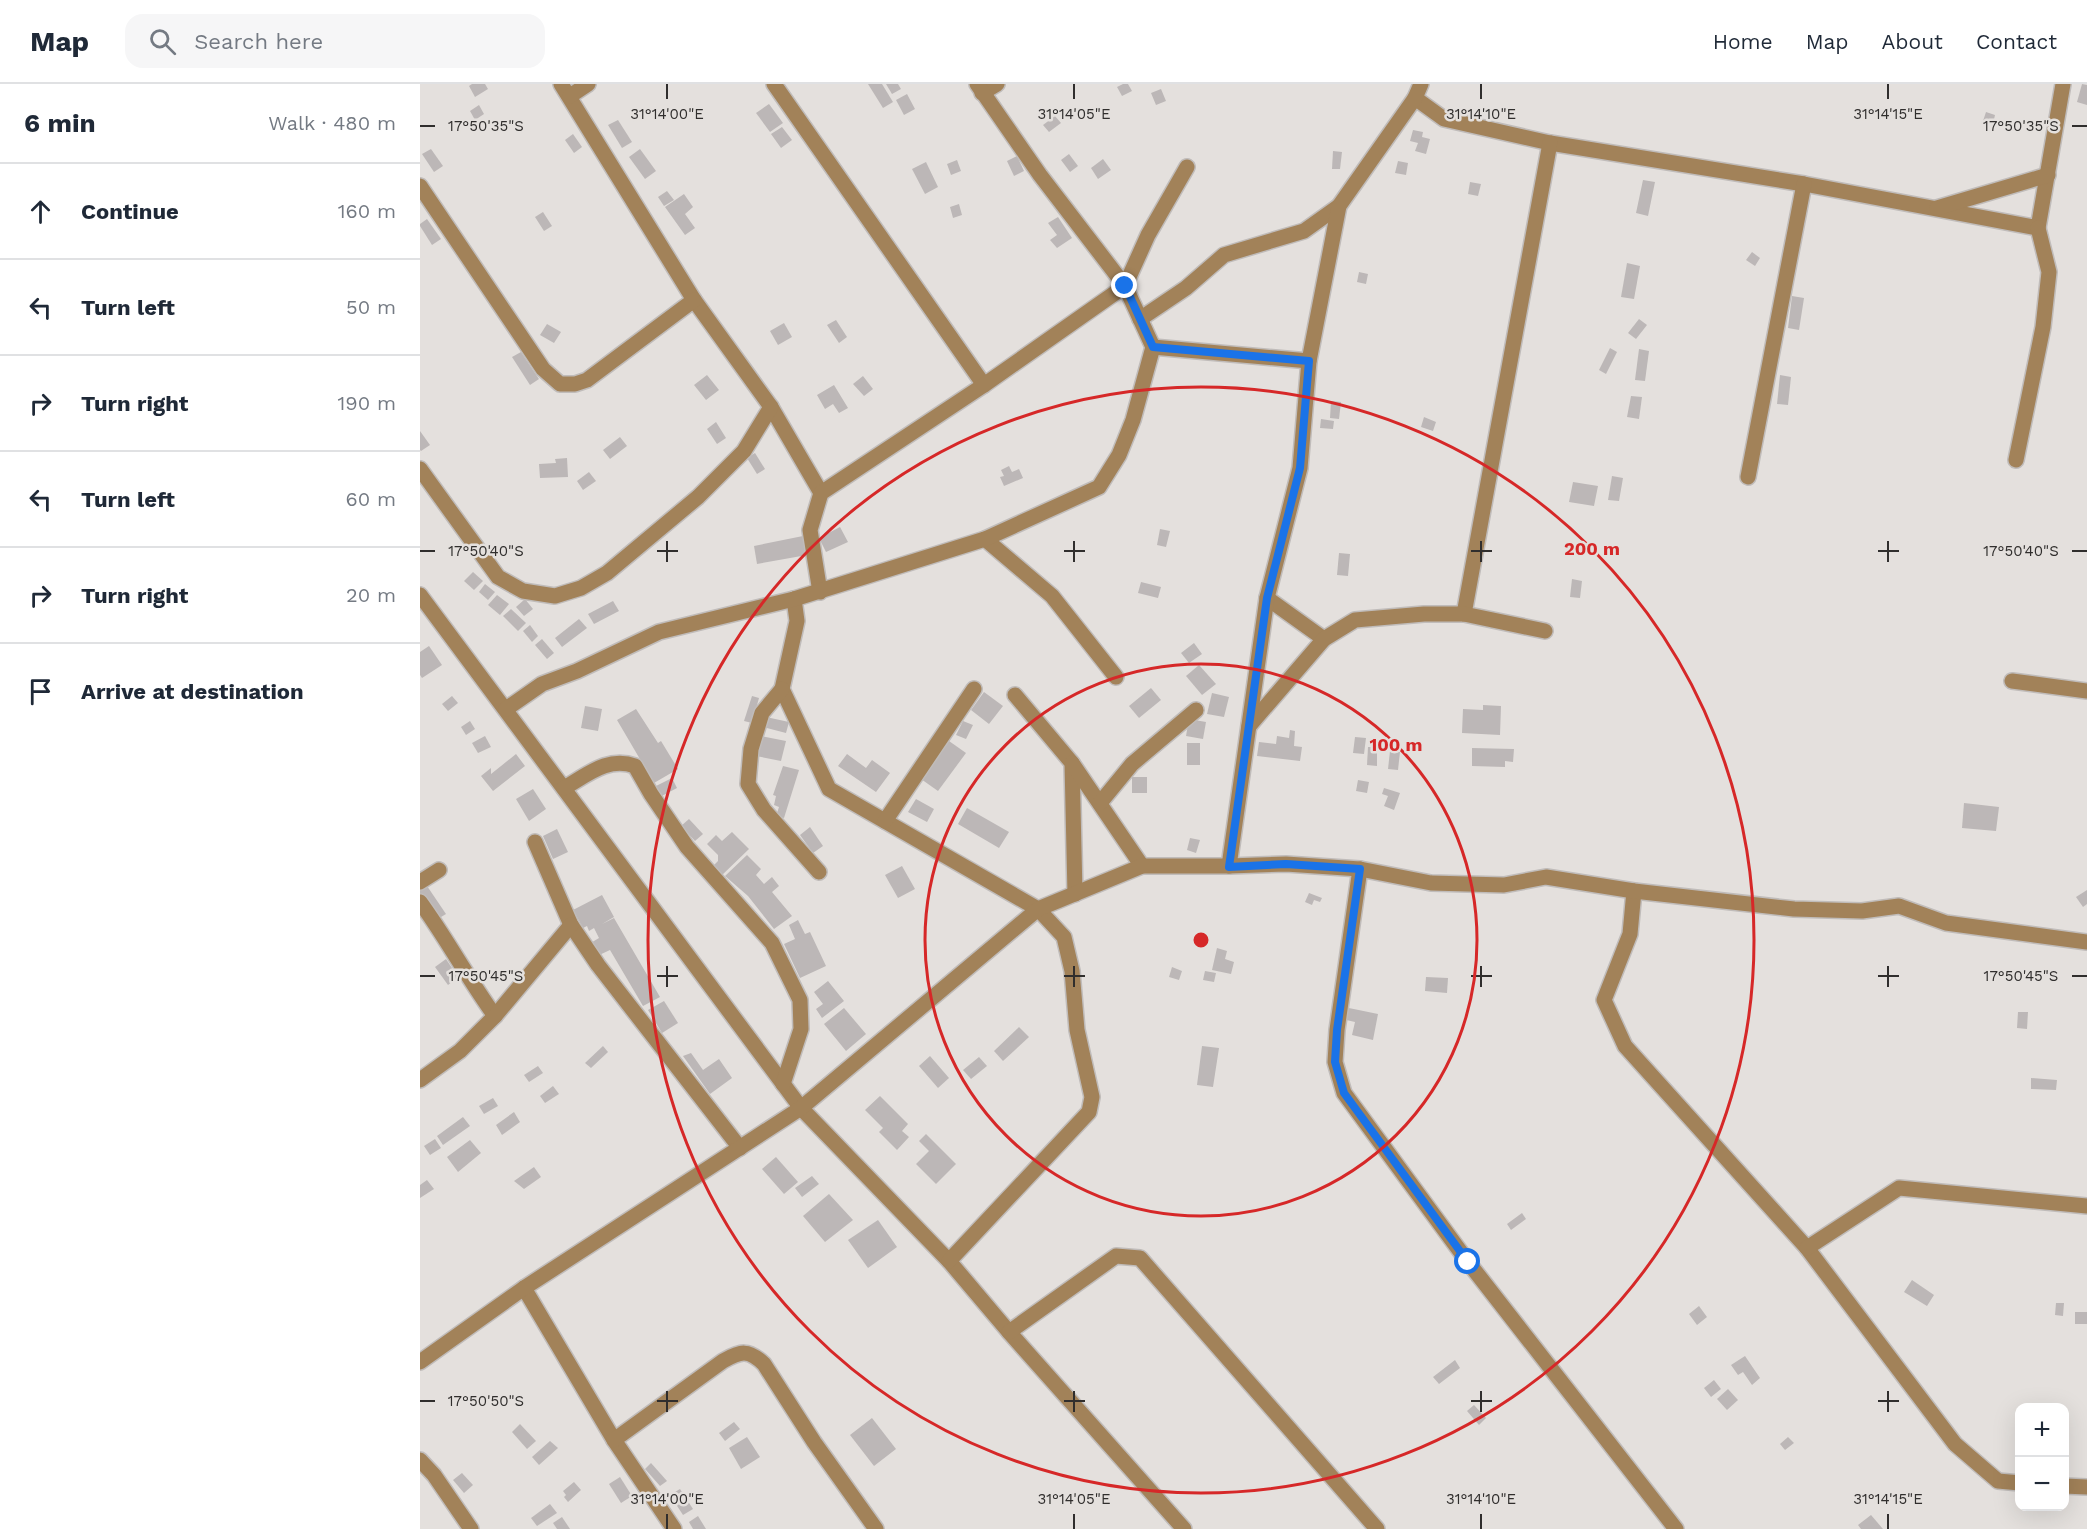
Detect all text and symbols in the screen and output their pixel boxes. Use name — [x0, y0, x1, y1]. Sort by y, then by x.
search box — [125, 14, 545, 68]
text: Map — [30, 25, 89, 58]
icon: search — [146, 25, 179, 58]
text: Search here — [194, 29, 323, 54]
text: Home — [1713, 29, 1773, 54]
text: Map — [1806, 29, 1849, 54]
text: About — [1882, 29, 1943, 54]
text: Contact — [1976, 29, 2057, 54]
text: 31°14'00"E — [630, 105, 704, 123]
text: 31°14'05"E — [1038, 105, 1110, 123]
text: 31°14'10"E — [1446, 105, 1516, 123]
text: 31°14'15"E — [1853, 105, 1923, 123]
text: 6 min — [24, 108, 96, 138]
text: Walk · 480 m — [268, 111, 396, 135]
text: 17°50'35"S — [448, 117, 524, 135]
text: 17°50'35"S — [1983, 117, 2059, 135]
icon: ahead — [24, 195, 57, 228]
text: Continue — [81, 199, 179, 224]
text: 160 m — [338, 199, 396, 223]
route end — [1111, 272, 1137, 298]
icon: left — [24, 291, 57, 324]
text: Turn left — [81, 295, 175, 320]
text: 50 m — [346, 295, 396, 319]
icon: right — [24, 387, 57, 420]
text: Turn right — [81, 391, 188, 416]
text: 190 m — [338, 391, 396, 415]
icon: left — [24, 483, 57, 516]
text: Turn left — [81, 487, 175, 512]
text: 60 m — [346, 487, 396, 511]
text: 200 m — [1564, 538, 1620, 559]
text: 17°50'40"S — [448, 542, 524, 560]
text: 17°50'40"S — [1983, 542, 2059, 560]
icon: right — [24, 579, 57, 612]
text: Turn right — [81, 583, 188, 608]
text: 20 m — [346, 583, 396, 607]
icon: arrive — [24, 675, 57, 708]
text: Arrive at destination — [81, 679, 304, 704]
text: 100 m — [1369, 734, 1423, 755]
centre of rings — [1191, 930, 1211, 950]
text: 17°50'45"S — [449, 967, 523, 985]
text: 17°50'45"S — [1984, 967, 2058, 985]
route start — [1454, 1248, 1480, 1274]
text: 17°50'50"S — [448, 1392, 524, 1410]
map controls — [2015, 1403, 2069, 1511]
button: + — [2015, 1403, 2069, 1457]
button: − — [2015, 1457, 2069, 1511]
text: 31°14'00"E — [630, 1490, 704, 1508]
text: 31°14'05"E — [1038, 1490, 1110, 1508]
text: 31°14'10"E — [1446, 1490, 1516, 1508]
text: 31°14'15"E — [1853, 1490, 1923, 1508]

